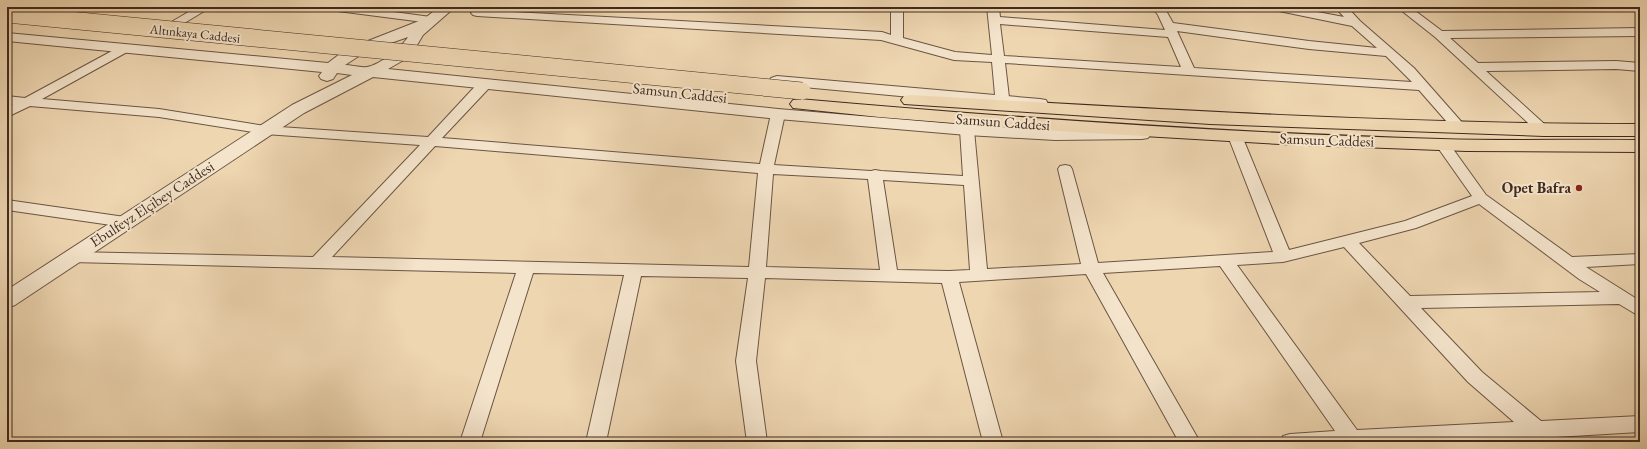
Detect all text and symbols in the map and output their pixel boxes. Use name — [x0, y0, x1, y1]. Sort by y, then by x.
street label: Altınkaya Caddesi — [148, 20, 241, 47]
street label: Samsun Caddesi — [632, 78, 728, 107]
street label: Samsun Caddesi — [955, 109, 1051, 134]
street label: Samsun Caddesi — [1279, 128, 1375, 151]
street label: Ebulfeyz Elçibey Caddesi — [86, 156, 218, 251]
place label: Opet Bafra — [1502, 178, 1571, 197]
marker: Opet Bafra — [1574, 183, 1584, 193]

